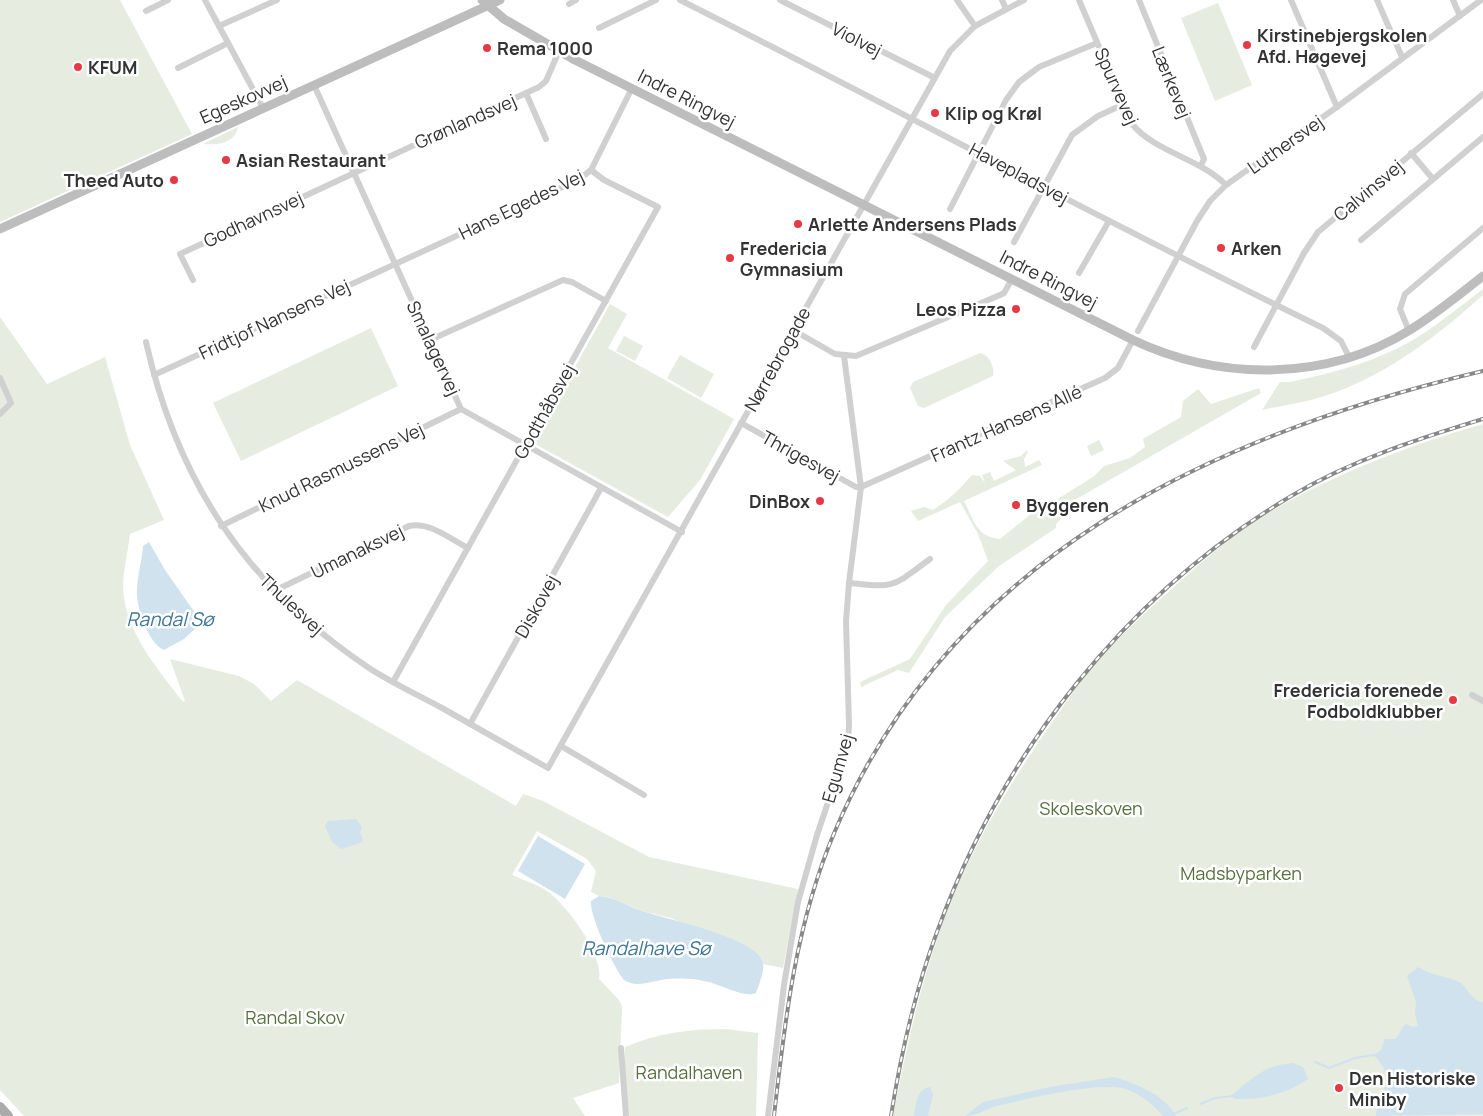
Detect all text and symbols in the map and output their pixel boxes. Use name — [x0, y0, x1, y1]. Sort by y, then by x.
street label: Violvej — [828, 16, 886, 62]
place label: Kirstinebjergskolen Afd. Høgevej — [1257, 23, 1427, 68]
place label: Rema 1000 — [497, 36, 593, 60]
marker: Kirstinebjergskolen Afd. Høgevej — [1241, 39, 1253, 51]
marker: Rema 1000 — [481, 42, 493, 54]
street label: Lærkevej — [1147, 43, 1197, 121]
street label: Spurvevej — [1089, 44, 1145, 128]
place label: KFUM — [88, 55, 137, 79]
marker: KFUM — [72, 61, 84, 73]
street label: Indre Ringvej — [634, 63, 740, 133]
street label: Egeskovvej — [196, 69, 290, 129]
street label: Grønlandsvej — [410, 88, 520, 154]
place label: Klip og Krøl — [945, 101, 1042, 125]
marker: Klip og Krøl — [929, 107, 941, 119]
street label: Luthersvej — [1242, 109, 1328, 179]
street label: Havepladsvej — [965, 137, 1073, 209]
place label: Asian Restaurant — [236, 148, 386, 172]
marker: Asian Restaurant — [220, 154, 232, 166]
street label: Calvinsvej — [1328, 154, 1408, 226]
street label: Hans Egedes Vej — [454, 163, 588, 245]
place label: Theed Auto — [64, 168, 164, 192]
marker: Theed Auto — [168, 174, 180, 186]
street label: Godhavnsvej — [199, 185, 307, 253]
place label: Arlette Andersens Plads — [808, 212, 1017, 236]
marker: Arlette Andersens Plads — [792, 218, 804, 230]
place label: Fredericia Gymnasium — [740, 236, 843, 281]
place label: Arken — [1231, 236, 1282, 260]
marker: Arken — [1215, 242, 1227, 254]
street label: Indre Ringvej — [996, 244, 1102, 314]
marker: Fredericia Gymnasium — [724, 252, 736, 264]
street label: Fridtjof Nansens Vej — [195, 273, 353, 365]
street label: Smalagervej — [402, 297, 466, 399]
place label: Leos Pizza — [916, 297, 1006, 321]
street label: Nørrebrogade — [738, 303, 816, 415]
marker: Leos Pizza — [1010, 303, 1022, 315]
street label: Godthåbsvej — [508, 359, 580, 463]
street label: Frantz Hansens Allé — [927, 379, 1085, 467]
street label: Knud Rasmussens Vej — [254, 417, 428, 517]
street label: Thrigesvej — [757, 425, 845, 487]
place label: DinBox — [749, 489, 810, 513]
place label: Byggeren — [1026, 493, 1109, 517]
marker: DinBox — [814, 495, 826, 507]
marker: Byggeren — [1010, 499, 1022, 511]
street label: Umanaksvej — [307, 518, 407, 584]
street label: Thulesvej — [255, 568, 329, 640]
street label: Diskovej — [509, 570, 563, 642]
water label: Randal Sø — [127, 606, 216, 632]
place label: Fredericia forenede Fodboldklubber — [1273, 678, 1443, 723]
marker: Fredericia forenede Fodboldklubber — [1447, 694, 1459, 706]
street label: Egumvej — [816, 731, 858, 805]
park label: Skoleskoven — [1039, 796, 1143, 820]
park label: Madsbyparken — [1180, 861, 1302, 885]
water label: Randalhave Sø — [582, 935, 713, 961]
park label: Randal Skov — [245, 1005, 345, 1029]
park label: Randalhaven — [636, 1060, 742, 1084]
place label: Den Historiske Miniby — [1349, 1066, 1476, 1111]
marker: Den Historiske Miniby — [1333, 1082, 1345, 1094]

